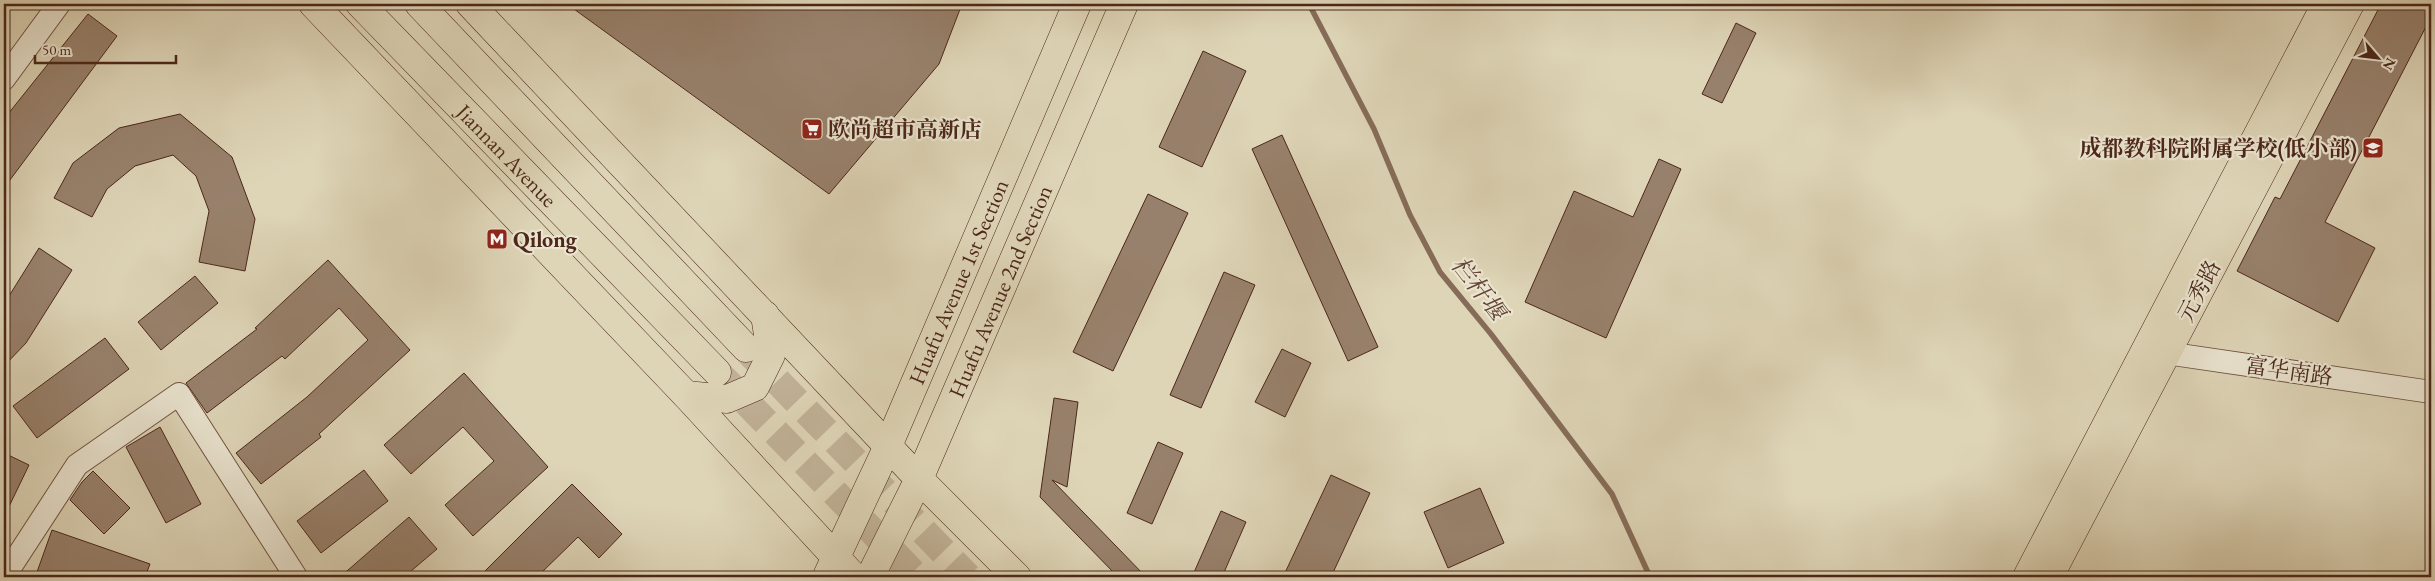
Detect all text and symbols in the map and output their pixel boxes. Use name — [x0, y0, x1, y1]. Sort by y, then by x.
scale bar — [35, 32, 176, 64]
north arrow — [2352, 32, 2402, 82]
text: 50 m — [42, 40, 71, 59]
text: N — [2379, 55, 2400, 74]
street label: Jiannan Avenue — [449, 96, 564, 214]
place label: 欧尚超市高新店 — [828, 115, 982, 144]
supermarket icon: 欧尚超市高新店 — [800, 117, 824, 141]
place label: 成都教科院附属学校(低小部) — [2080, 134, 2357, 163]
school or university icon: 成都教科院附属学校(低小部) — [2361, 136, 2385, 160]
street label: Huafu Avenue 1st Section — [902, 174, 1015, 389]
street label: Huafu Avenue 2nd Section — [941, 180, 1059, 402]
place label: Qilong — [513, 225, 578, 254]
metro station icon: Qilong — [485, 227, 509, 251]
water label: 栏杆堰 — [1445, 250, 1516, 329]
street label: 元秀路 — [2171, 255, 2227, 327]
street label: 富华南路 — [2243, 351, 2335, 391]

